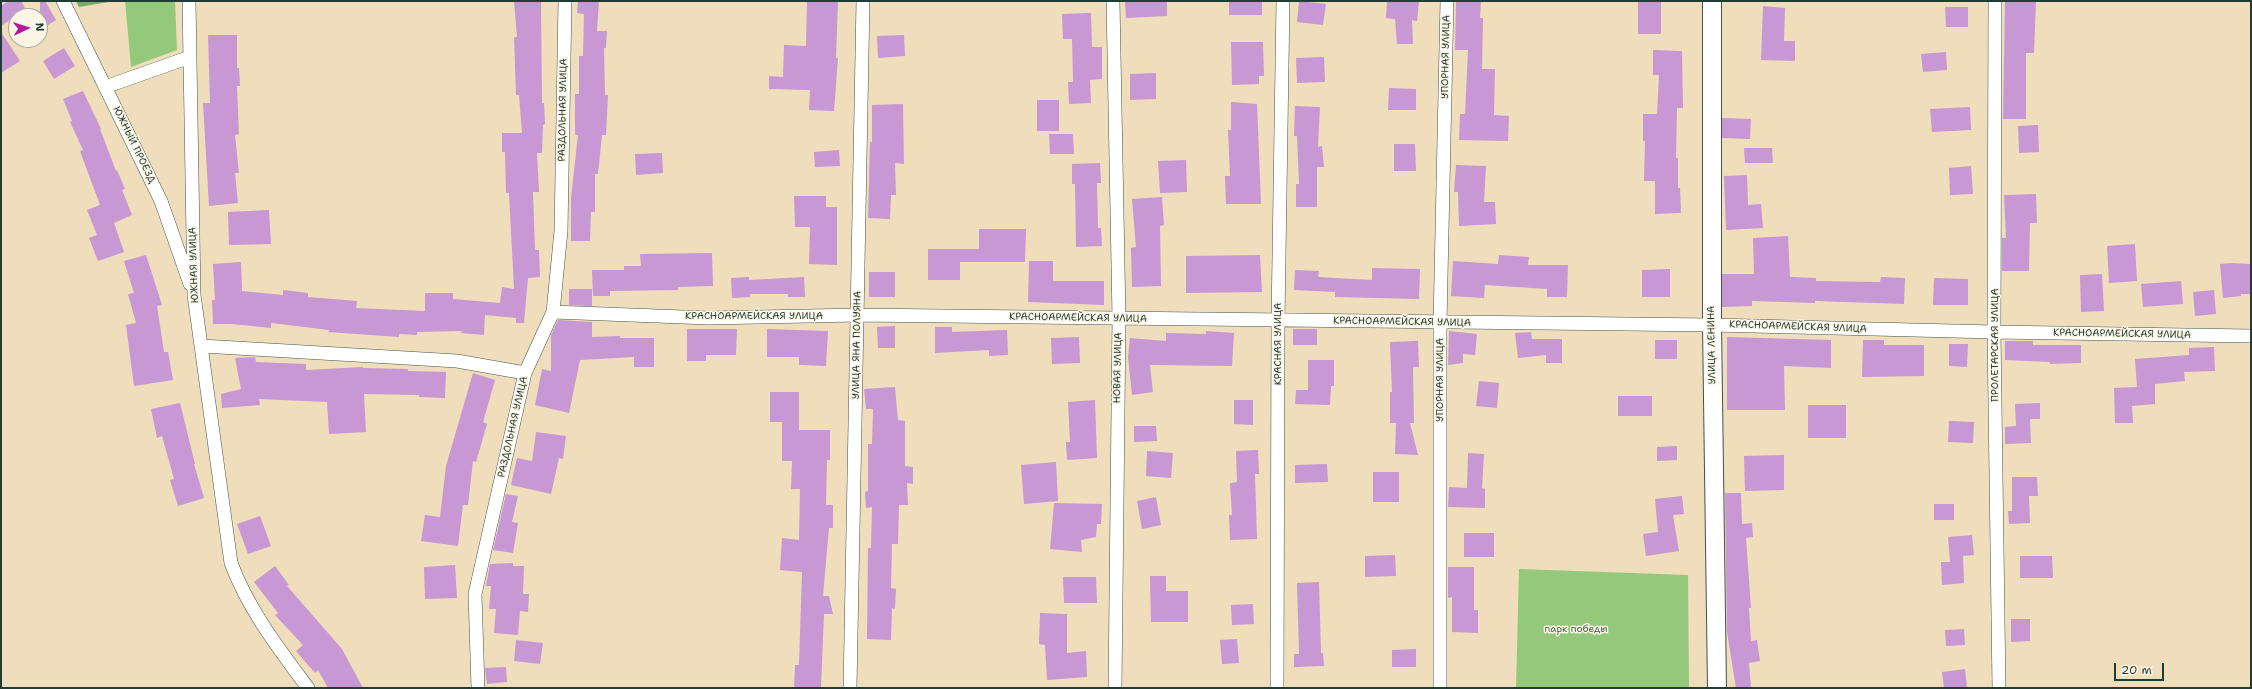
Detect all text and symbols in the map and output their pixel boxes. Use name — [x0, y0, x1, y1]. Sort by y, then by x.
north arrow — [8, 8, 48, 48]
street label: УПОРНАЯ УЛИЦА — [1439, 15, 1453, 99]
text: N — [32, 22, 47, 32]
street label: РАЗДОЛЬНАЯ УЛИЦА — [556, 58, 570, 162]
street label: ЮЖНЫЙ ПРОЕЗД — [110, 105, 158, 185]
street label: ЮЖНАЯ УЛИЦА — [187, 227, 201, 303]
street label: ПРОЛЕТАРСКАЯ УЛИЦА — [1989, 288, 2001, 402]
street label: УЛИЦА ЯНА ПОЛУЯНА — [850, 291, 864, 399]
street label: КРАСНАЯ УЛИЦА — [1272, 303, 1284, 385]
street label: УЛИЦА ЛЕНИНА — [1705, 306, 1719, 384]
street label: КРАСНОАРМЕЙСКАЯ УЛИЦА — [685, 310, 823, 322]
street label: КРАСНОАРМЕЙСКАЯ УЛИЦА — [1009, 311, 1147, 325]
street label: КРАСНОАРМЕЙСКАЯ УЛИЦА — [1333, 315, 1471, 329]
street label: КРАСНОАРМЕЙСКАЯ УЛИЦА — [1729, 319, 1867, 335]
street label: КРАСНОАРМЕЙСКАЯ УЛИЦА — [2053, 327, 2191, 341]
street label: НОВАЯ УЛИЦА — [1111, 332, 1125, 404]
street label: УПОРНАЯ УЛИЦА — [1434, 338, 1446, 422]
street label: РАЗДОЛЬНАЯ УЛИЦА — [496, 375, 530, 479]
park label: парк победы — [1545, 623, 1607, 635]
scale bar — [2116, 655, 2166, 681]
text: 20 m — [2121, 662, 2152, 678]

